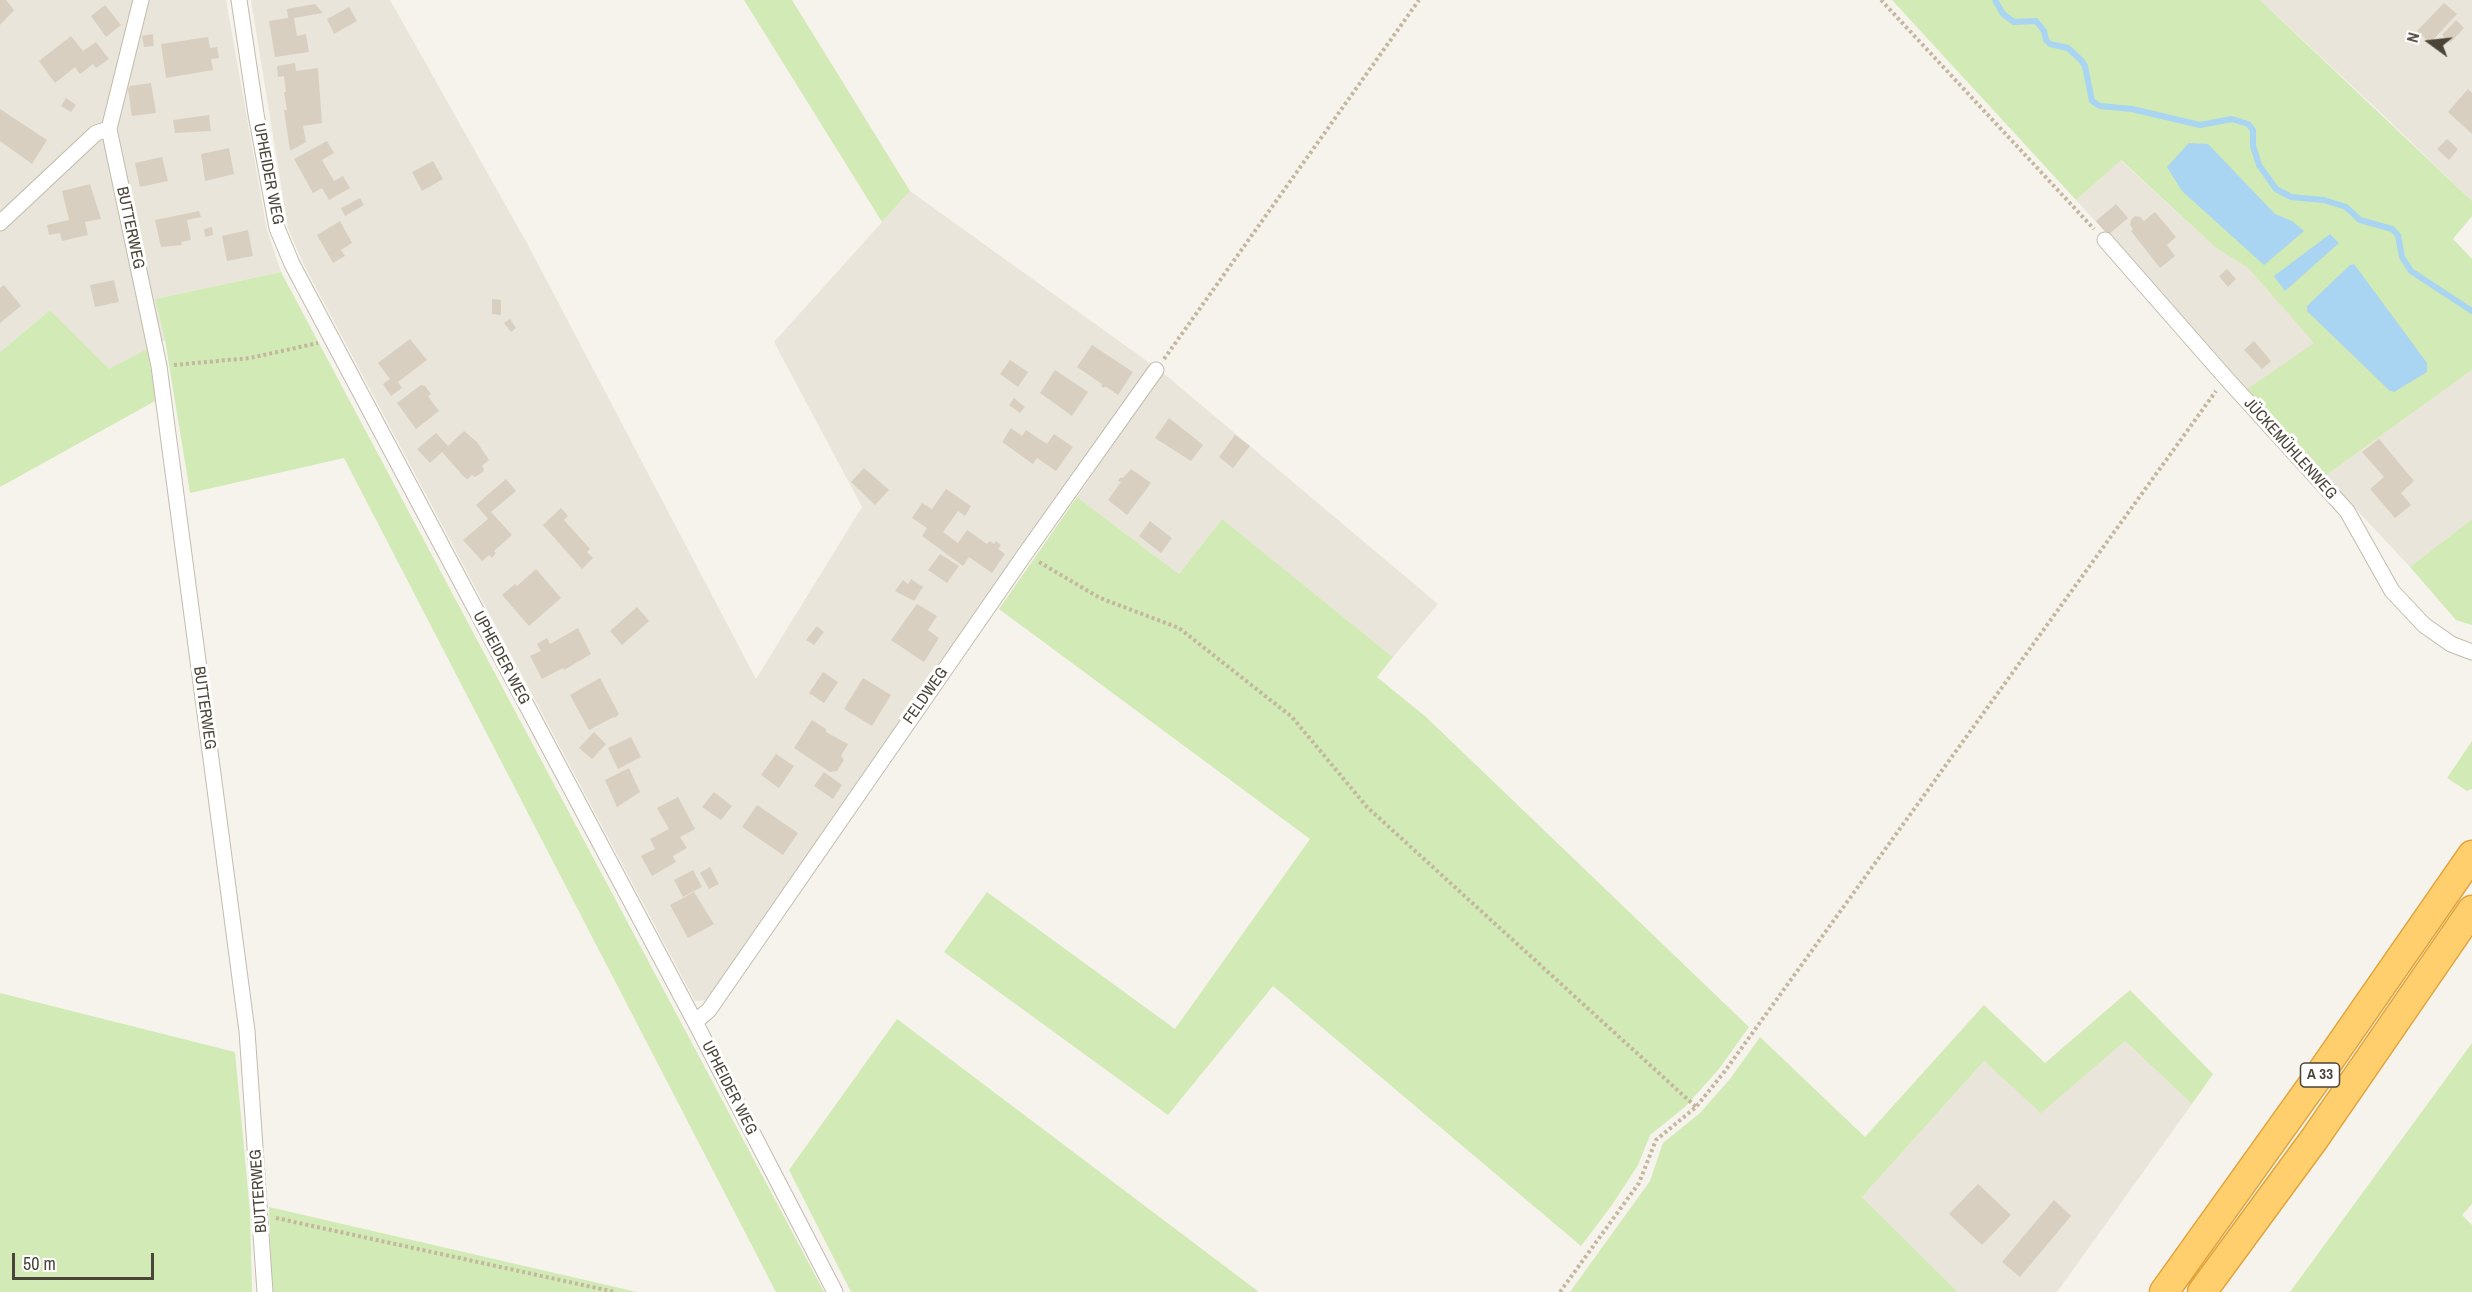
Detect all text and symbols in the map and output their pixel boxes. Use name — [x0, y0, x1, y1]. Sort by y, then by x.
north arrow — [2400, 12, 2460, 72]
text: N — [2401, 30, 2424, 45]
street label: UPHEIDER WEG — [249, 122, 287, 226]
street label: BUTTERWEG — [112, 185, 148, 271]
street label: JÜCKEMÜHLENWEG — [2239, 394, 2341, 504]
street label: UPHEIDER WEG — [468, 608, 534, 708]
street label: FELDWEG — [900, 664, 952, 728]
street label: BUTTERWEG — [189, 665, 219, 751]
street label: UPHEIDER WEG — [697, 1038, 761, 1138]
road number: A 33 — [2300, 1063, 2340, 1087]
street label: BUTTERWEG — [247, 1149, 271, 1233]
scale bar — [15, 1241, 158, 1279]
text: 50 m — [23, 1251, 56, 1276]

